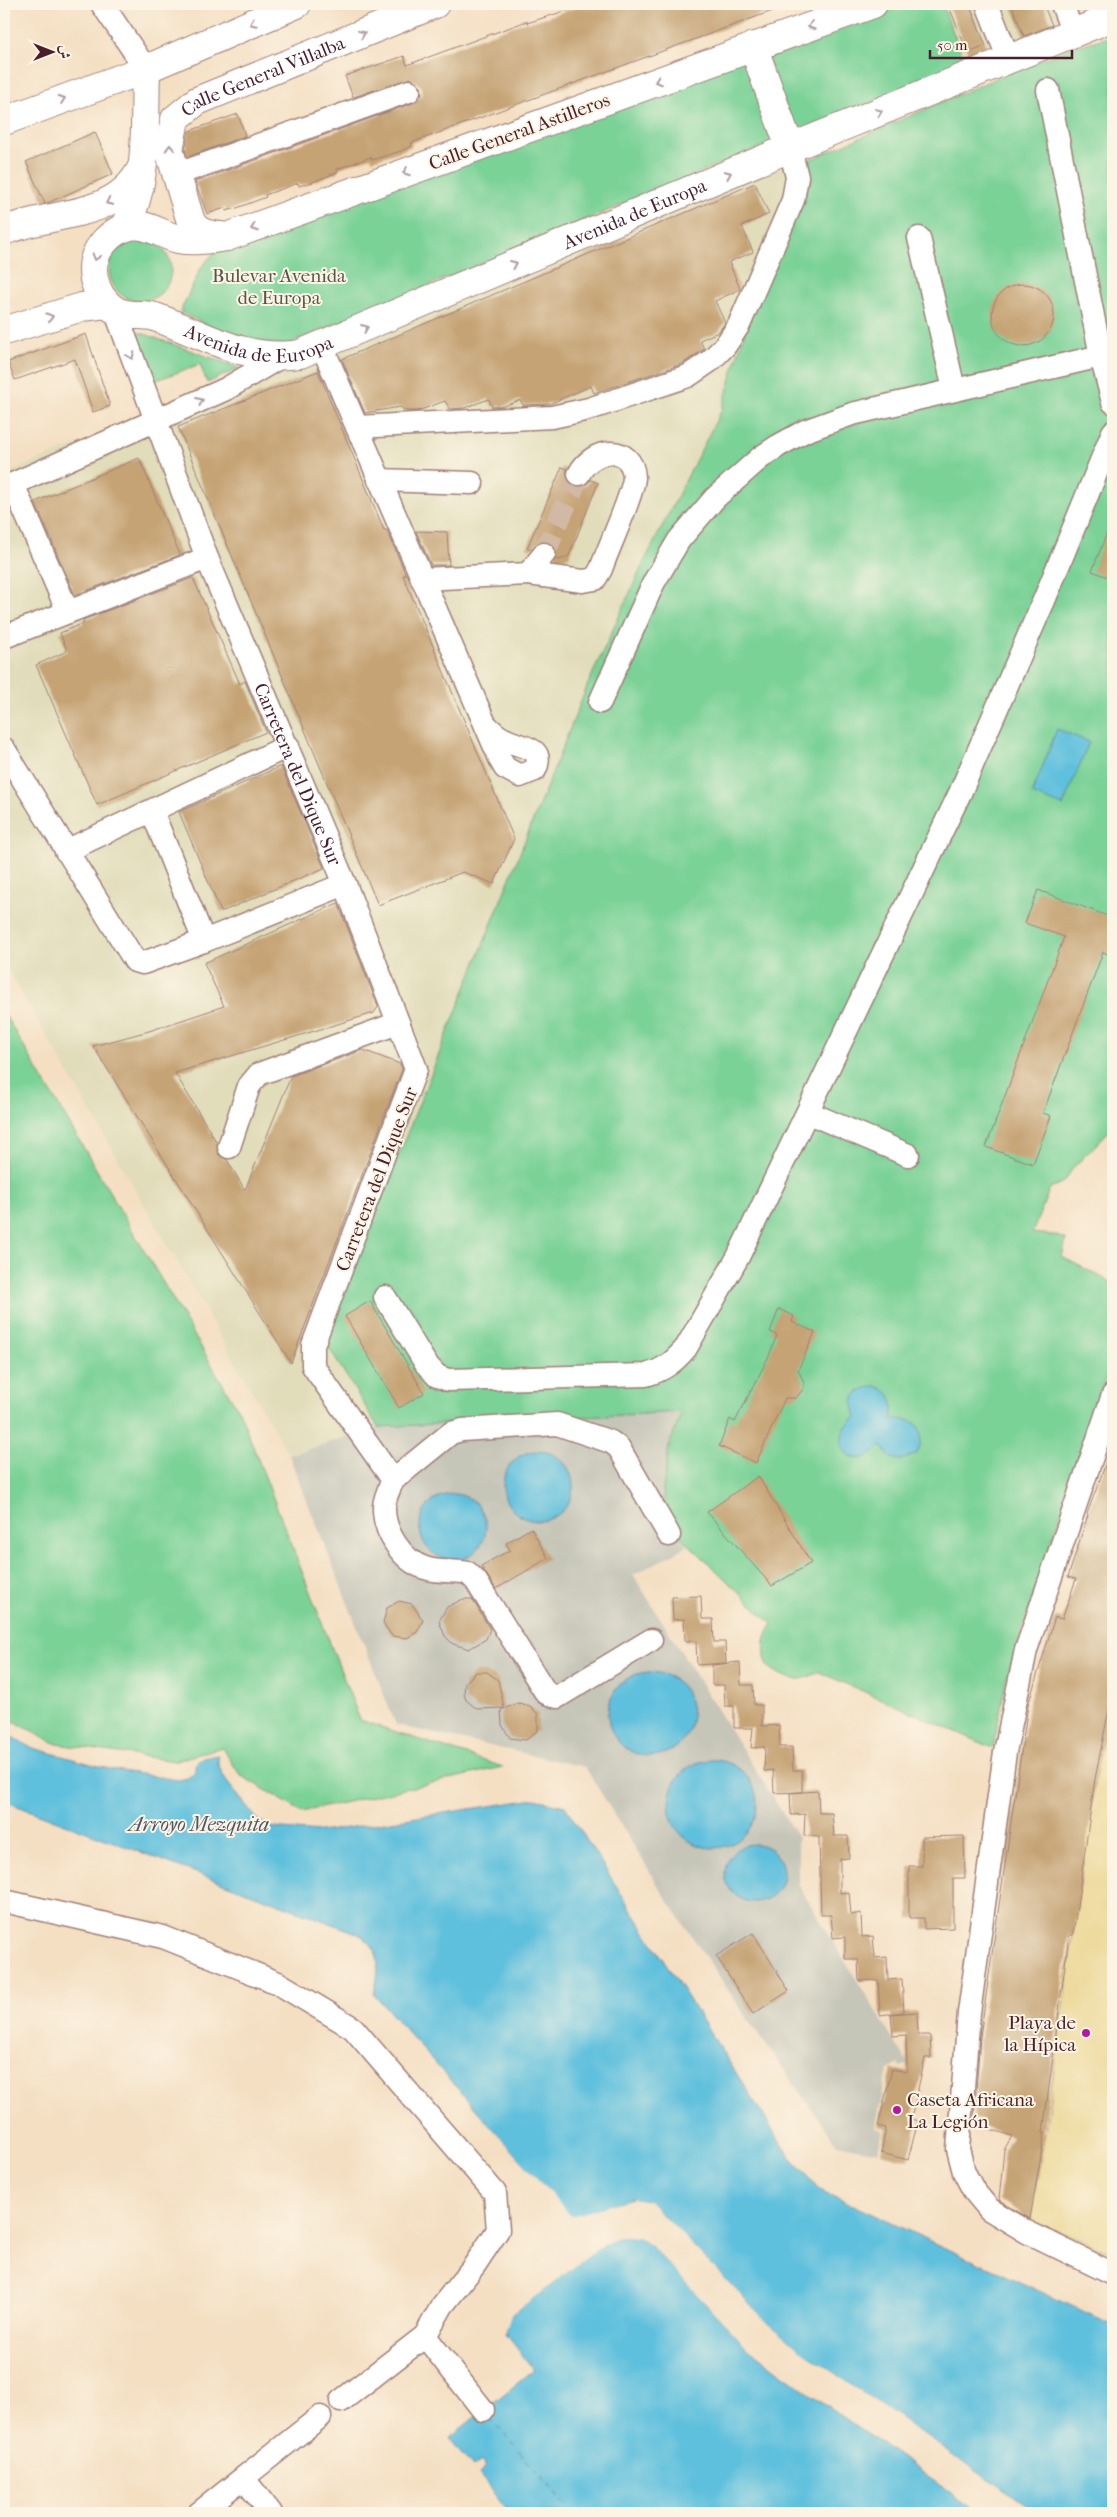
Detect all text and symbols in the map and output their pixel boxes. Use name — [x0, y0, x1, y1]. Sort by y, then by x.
one-way arrow — [249, 17, 257, 27]
one-way arrow — [807, 20, 815, 30]
north arrow — [28, 28, 78, 78]
scale bar — [930, 28, 1072, 60]
one-way arrow — [357, 29, 366, 40]
street label: Calle General Villalba — [177, 32, 348, 122]
text: 50 m — [937, 36, 968, 54]
text: ش — [56, 45, 73, 59]
one-way arrow — [654, 75, 663, 85]
street label: Calle General Astilleros — [426, 89, 613, 175]
one-way arrow — [57, 95, 66, 105]
one-way arrow — [874, 108, 883, 118]
one-way arrow — [165, 144, 175, 152]
one-way arrow — [402, 166, 411, 176]
one-way arrow — [723, 169, 732, 180]
street label: Avenida de Europa — [559, 174, 710, 254]
one-way arrow — [105, 196, 114, 206]
one-way arrow — [250, 222, 258, 232]
one-way arrow — [92, 253, 102, 261]
one-way arrow — [509, 260, 518, 271]
park label: Bulevar Avenida de Europa — [212, 265, 346, 309]
one-way arrow — [46, 312, 54, 322]
street label: Avenida de Europa — [180, 320, 337, 367]
one-way arrow — [360, 323, 369, 334]
one-way arrow — [125, 351, 135, 360]
one-way arrow — [195, 396, 204, 407]
street label: Carretera del Dique Sur — [249, 680, 346, 870]
street label: Carretera del Dique Sur — [332, 1083, 423, 1275]
water label: Arroyo Mezquita — [126, 1813, 269, 1836]
place label: Playa de la Hípica — [1003, 2012, 1076, 2056]
marker: Playa de la Hípica — [1080, 2027, 1092, 2039]
place label: Caseta Africana La Legión — [907, 2089, 1034, 2133]
marker: Caseta Africana La Legión — [891, 2104, 903, 2116]

